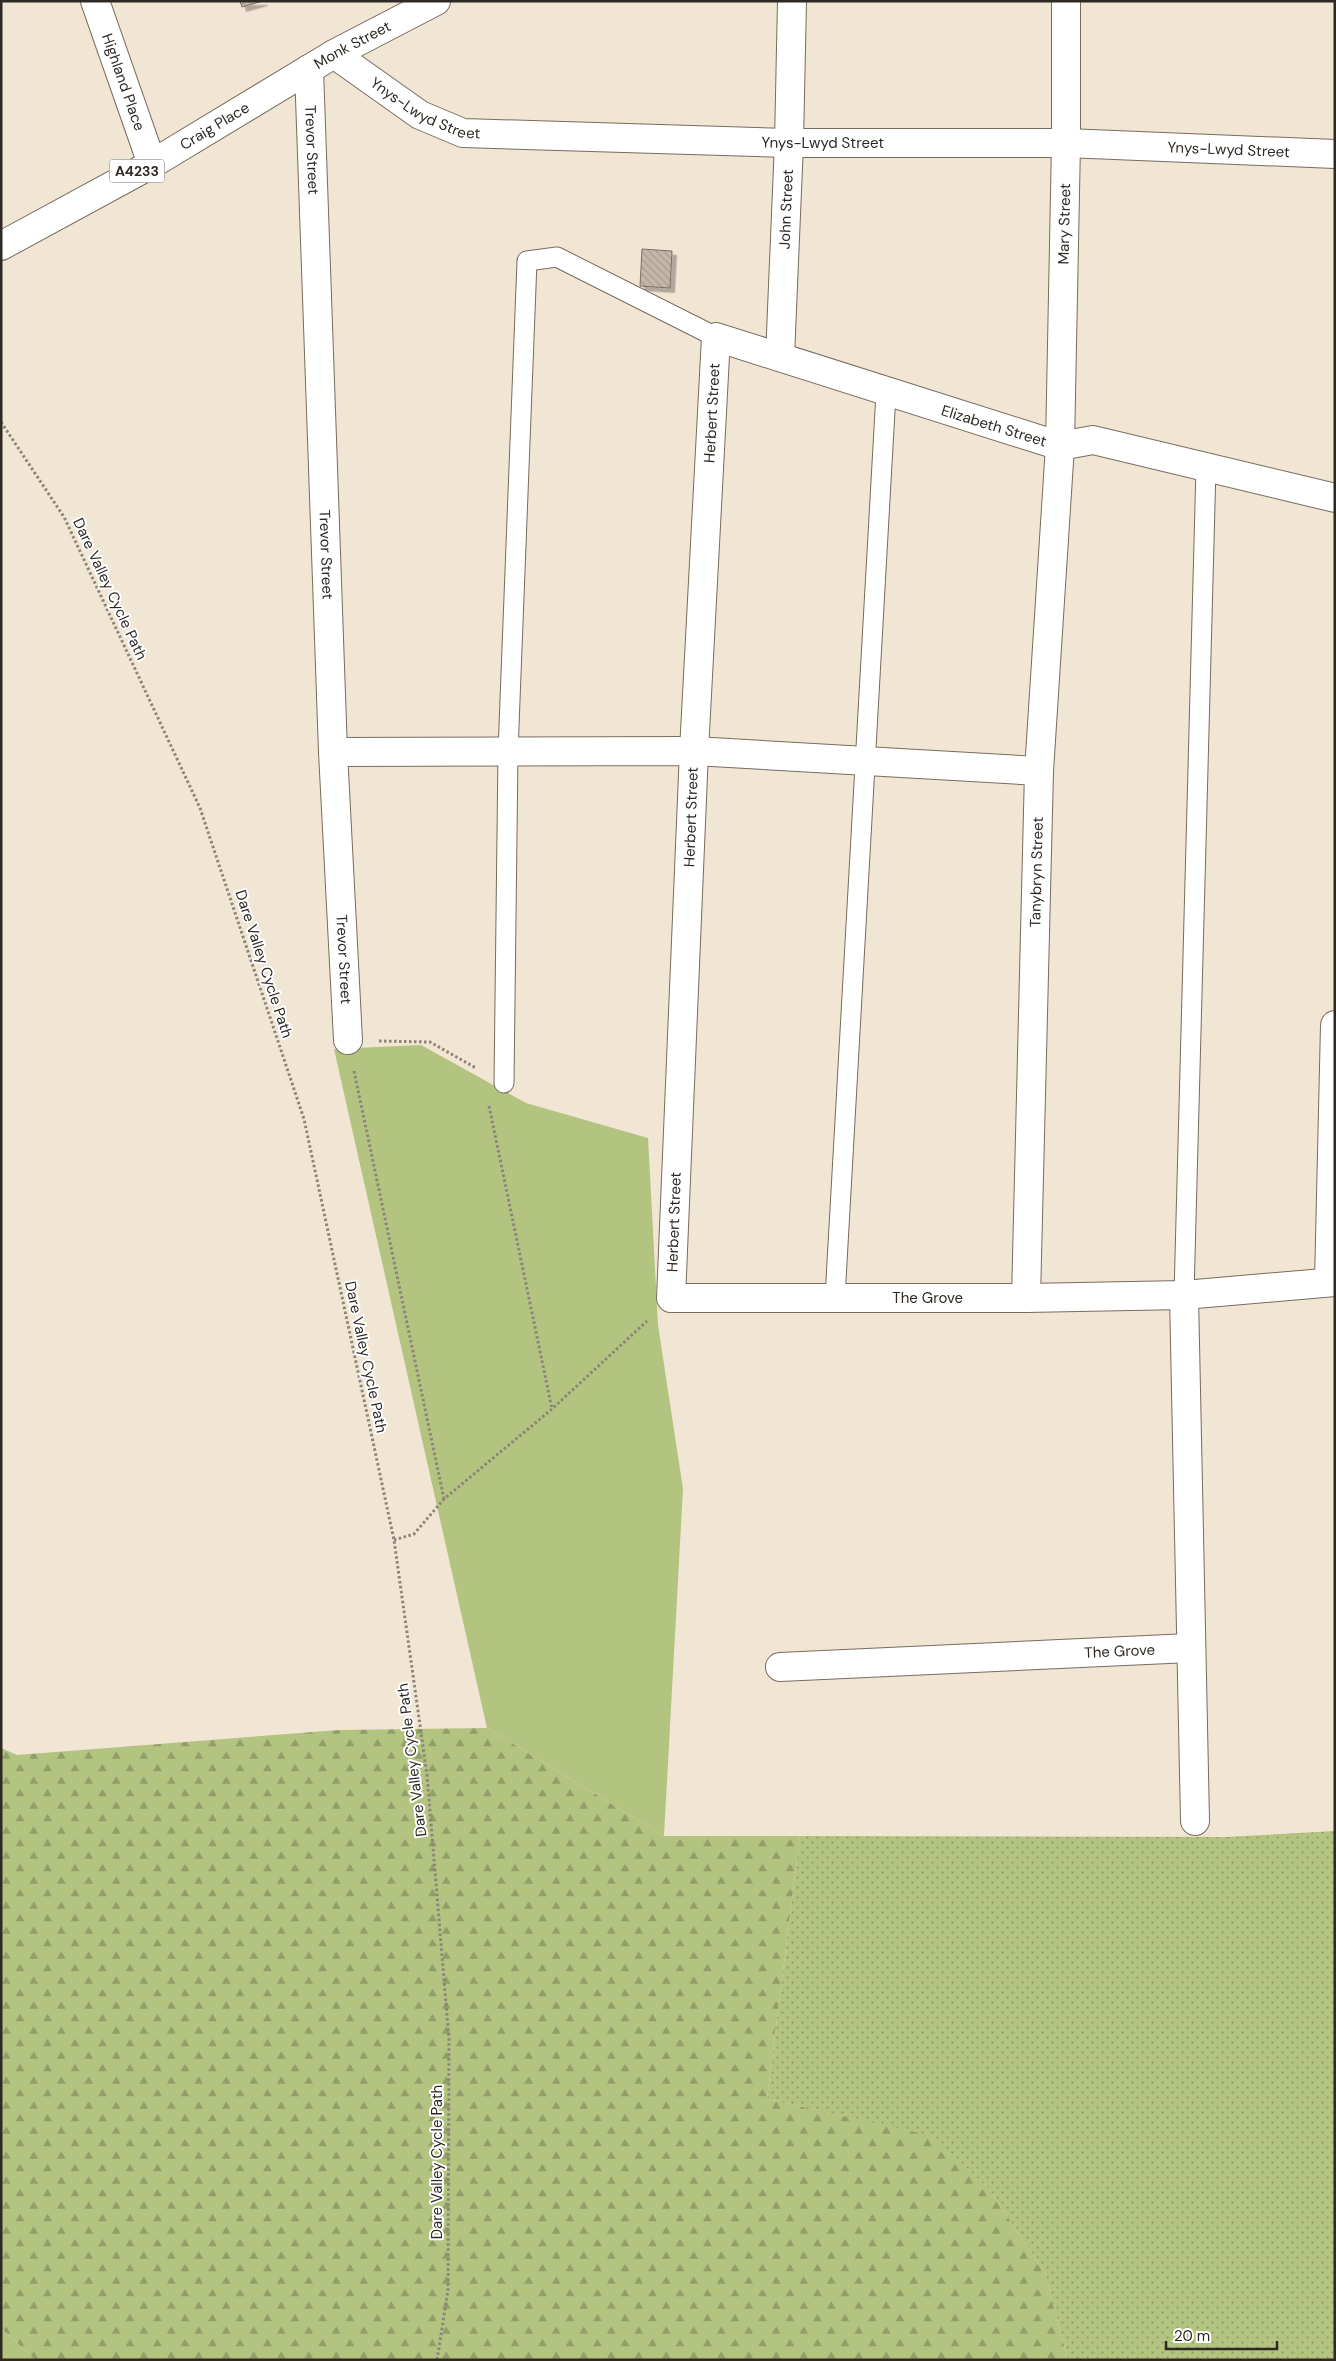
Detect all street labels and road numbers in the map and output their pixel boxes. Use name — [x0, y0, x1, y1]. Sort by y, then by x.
street label: Monk Street — [310, 16, 394, 74]
street label: Highland Place — [97, 31, 150, 134]
street label: Ynys-Lwyd Street — [366, 73, 481, 144]
street label: Craig Place — [176, 97, 253, 155]
street label: Trevor Street — [300, 105, 323, 195]
street label: Ynys-Lwyd Street — [761, 132, 884, 153]
street label: Ynys-Lwyd Street — [1167, 137, 1290, 162]
road number: A4233 — [110, 160, 164, 182]
street label: John Street — [775, 169, 798, 250]
street label: Mary Street — [1054, 183, 1075, 265]
street label: Herbert Street — [699, 362, 725, 464]
street label: Elizabeth Street — [939, 400, 1049, 452]
street label: Trevor Street — [314, 510, 338, 600]
street label: Dare Valley Cycle Path — [68, 515, 152, 663]
street label: Herbert Street — [679, 767, 703, 867]
street label: Tanybryn Street — [1025, 816, 1048, 928]
street label: Dare Valley Cycle Path — [231, 887, 297, 1041]
street label: Trevor Street — [331, 914, 356, 1005]
street label: Herbert Street — [662, 1172, 686, 1272]
street label: Dare Valley Cycle Path — [340, 1279, 392, 1435]
street label: The Grove — [892, 1288, 963, 1308]
street label: The Grove — [1084, 1640, 1155, 1663]
street label: Dare Valley Cycle Path — [393, 1682, 431, 1838]
street label: Dare Valley Cycle Path — [427, 2085, 447, 2239]

